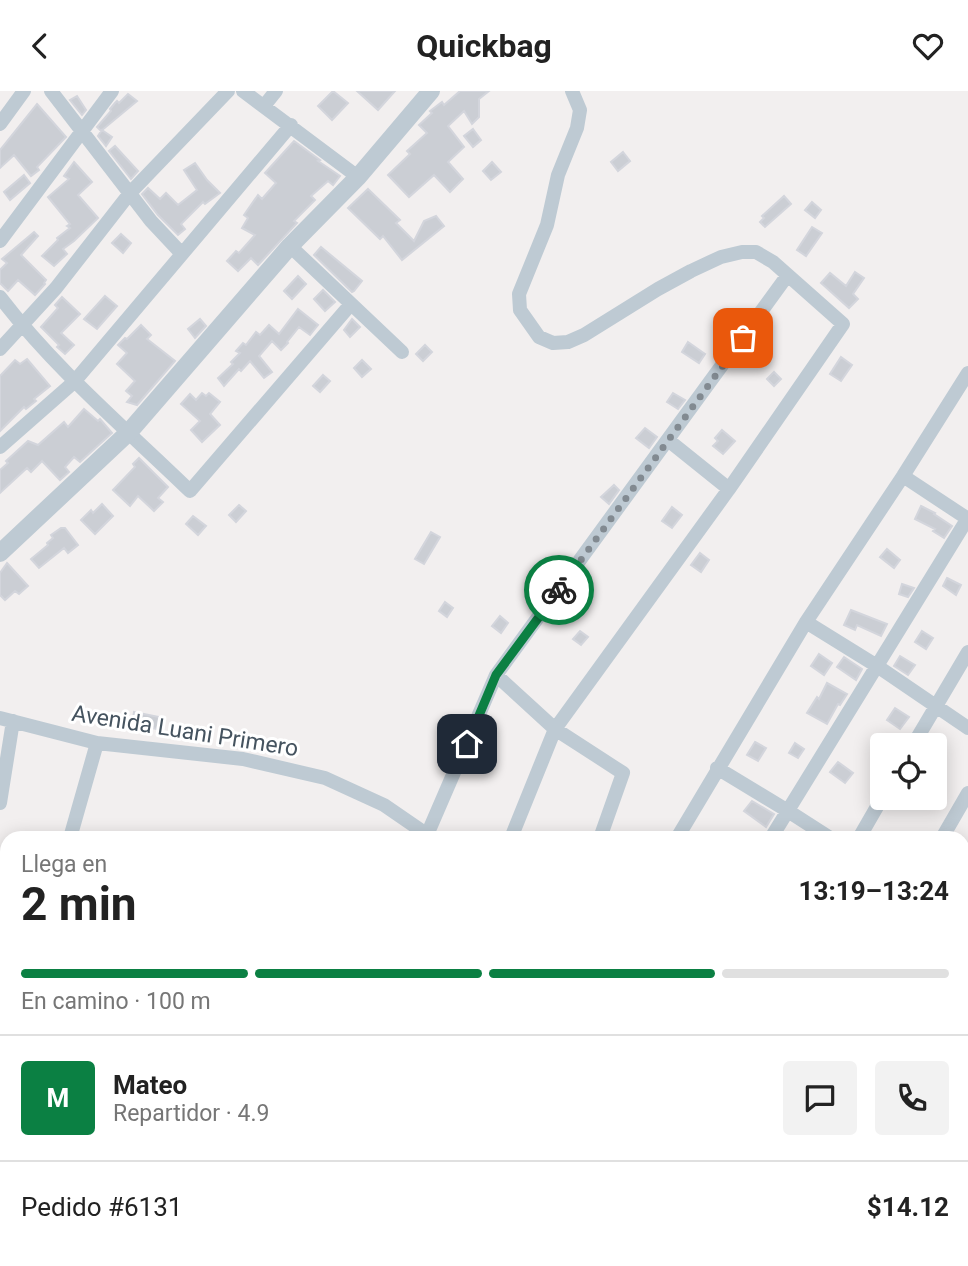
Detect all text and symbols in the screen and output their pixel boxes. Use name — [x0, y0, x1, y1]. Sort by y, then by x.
icon: back — [21, 27, 59, 65]
text: Quickbag — [416, 27, 552, 65]
icon: heart — [909, 27, 947, 65]
pin — [713, 308, 773, 368]
icon: bag — [724, 319, 762, 357]
courier — [524, 555, 594, 625]
icon: bike — [540, 571, 578, 609]
street label: Avenida Luani Primero — [70, 700, 300, 762]
pin — [437, 714, 497, 774]
icon: home — [448, 725, 486, 763]
map controls — [870, 733, 947, 810]
button: locate — [870, 733, 947, 810]
text: Llega en — [21, 851, 107, 878]
text: 13:19–13:24 — [799, 876, 949, 906]
text: 2 min — [21, 877, 137, 931]
text: En camino · 100 m — [21, 988, 211, 1015]
button: chat — [783, 1061, 857, 1135]
button: phone — [875, 1061, 949, 1135]
text: Mateo — [113, 1070, 187, 1100]
text: M — [47, 1083, 69, 1113]
text: Repartidor · 4.9 — [113, 1100, 270, 1127]
text: Pedido #6131 — [21, 1192, 182, 1222]
text: $14.12 — [867, 1192, 949, 1222]

